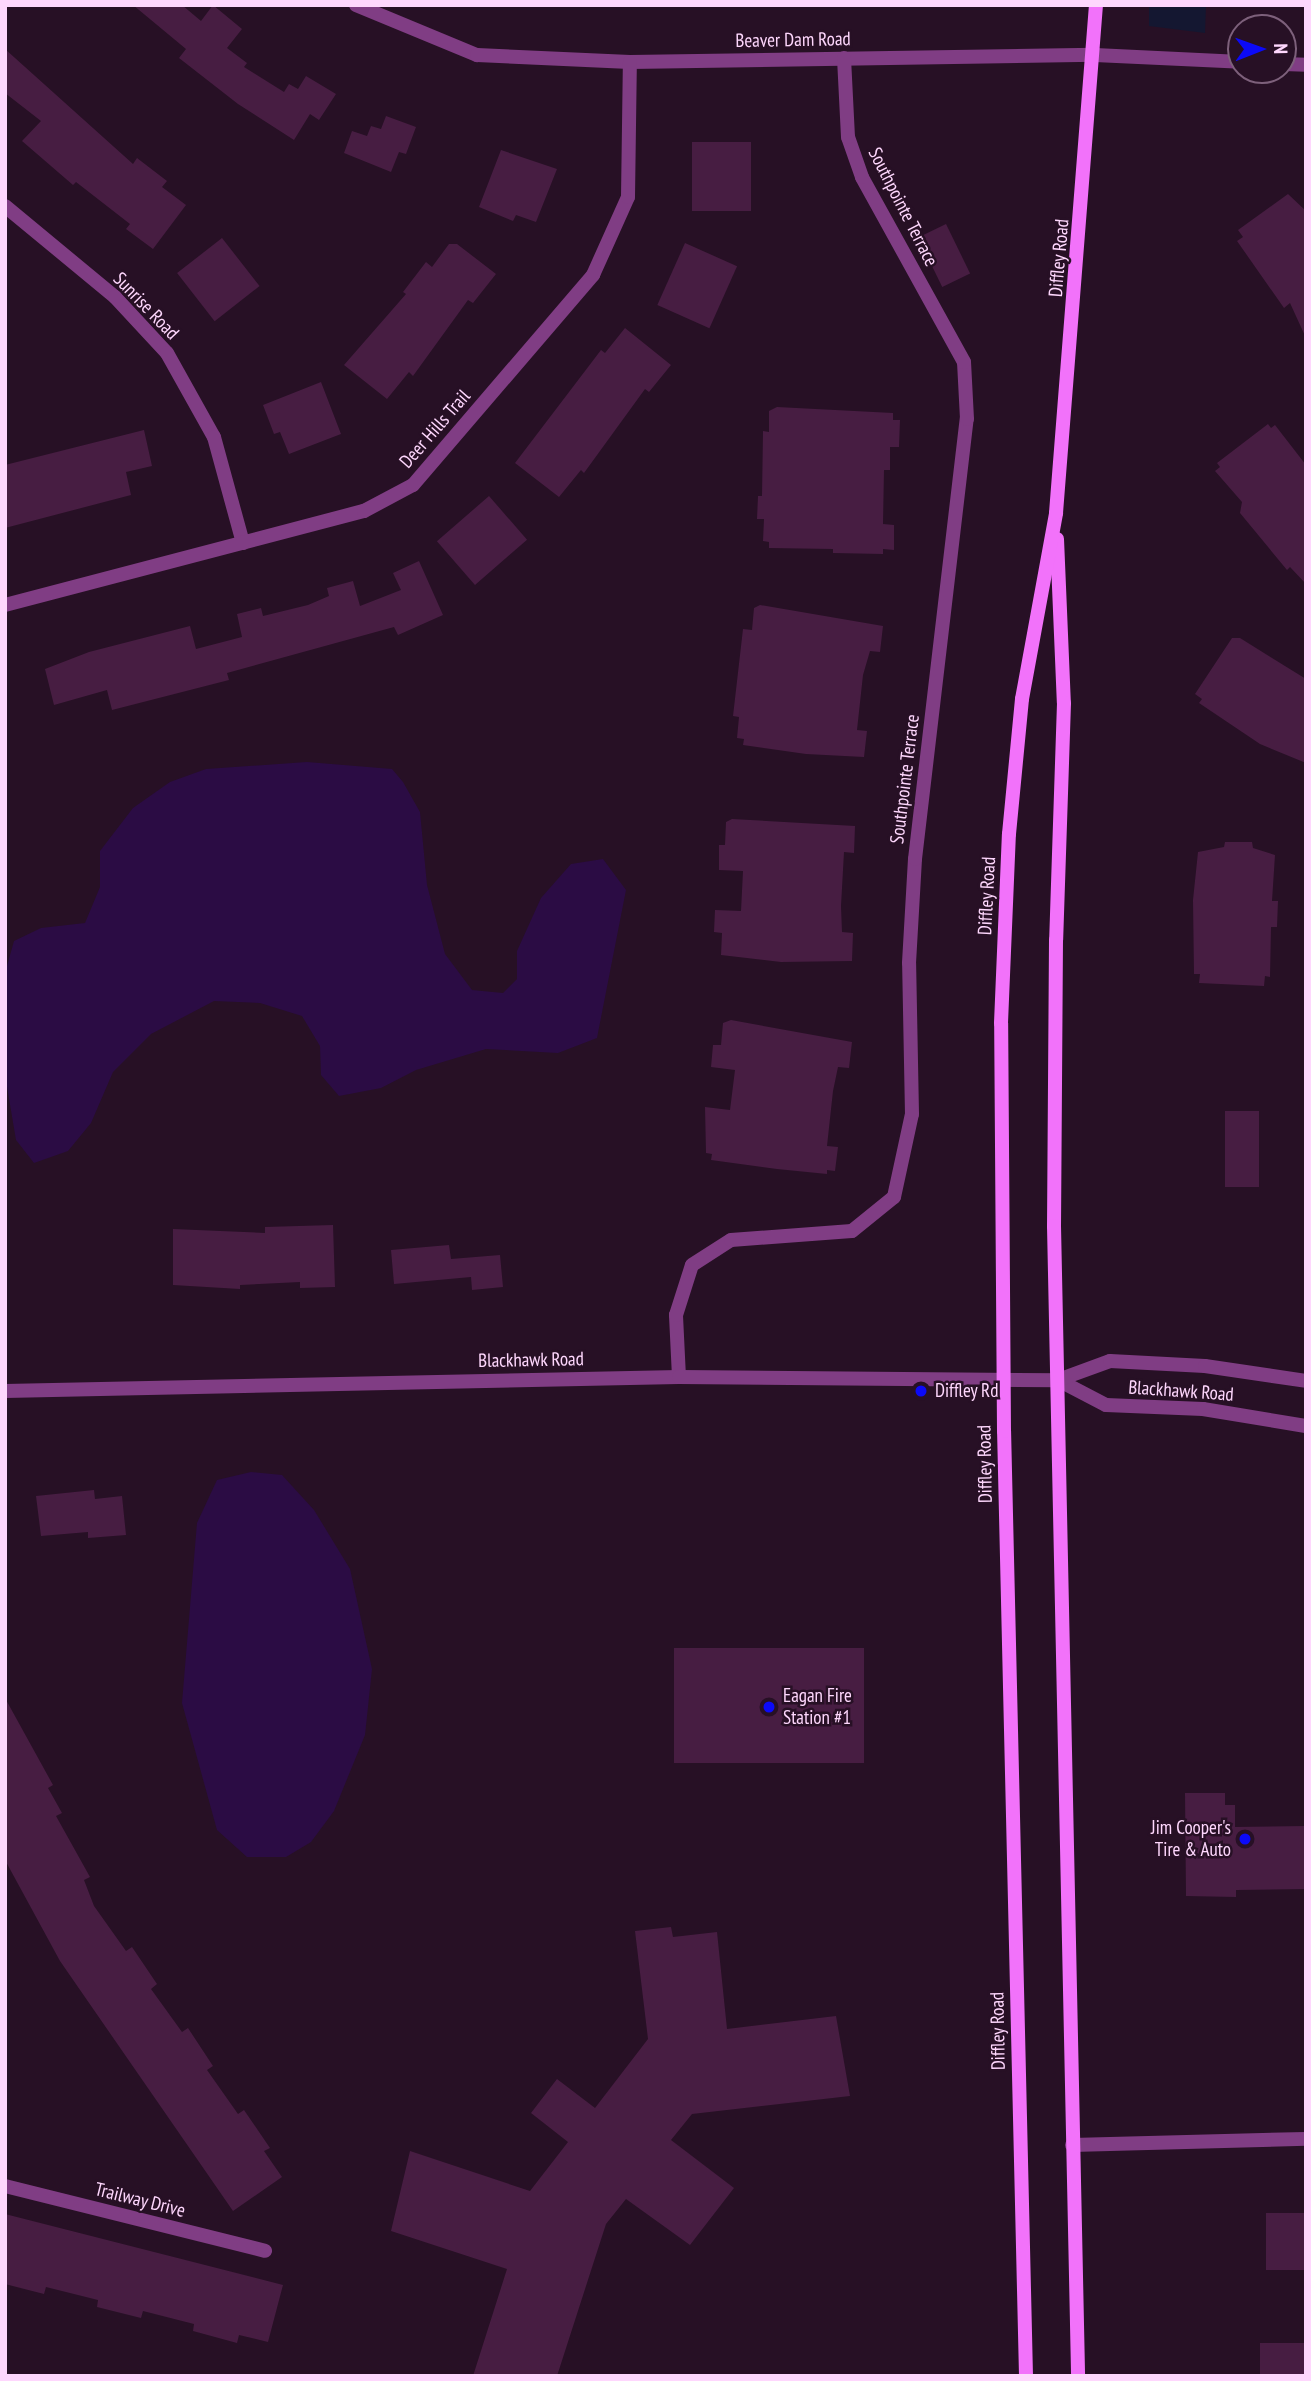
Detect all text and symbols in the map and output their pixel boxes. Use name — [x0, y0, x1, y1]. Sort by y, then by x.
north arrow — [1227, 14, 1297, 84]
street label: Beaver Dam Road — [735, 28, 851, 52]
text: N — [1269, 43, 1293, 54]
street label: Southpointe Terrace — [863, 144, 943, 270]
street label: Diffley Road — [1044, 218, 1074, 298]
street label: Sunrise Road — [108, 268, 184, 344]
street label: Deer Hills Trail — [395, 385, 475, 473]
street label: Southpointe Terrace — [886, 713, 924, 845]
street label: Diffley Road — [974, 856, 1000, 936]
street label: Blackhawk Road — [478, 1348, 584, 1372]
street label: Blackhawk Road — [1127, 1376, 1235, 1406]
place label: Diffley Rd — [935, 1380, 999, 1402]
marker: Diffley Rd — [913, 1383, 929, 1399]
street label: Diffley Road — [973, 1424, 997, 1504]
place label: Eagan Fire Station #1 — [783, 1685, 852, 1729]
marker: Eagan Fire Station #1 — [761, 1699, 777, 1715]
place label: Jim Cooper's Tire & Auto — [1151, 1817, 1231, 1861]
marker: Jim Cooper's Tire & Auto — [1237, 1831, 1253, 1847]
street label: Diffley Road — [986, 1991, 1010, 2071]
street label: Trailway Drive — [92, 2178, 188, 2222]

